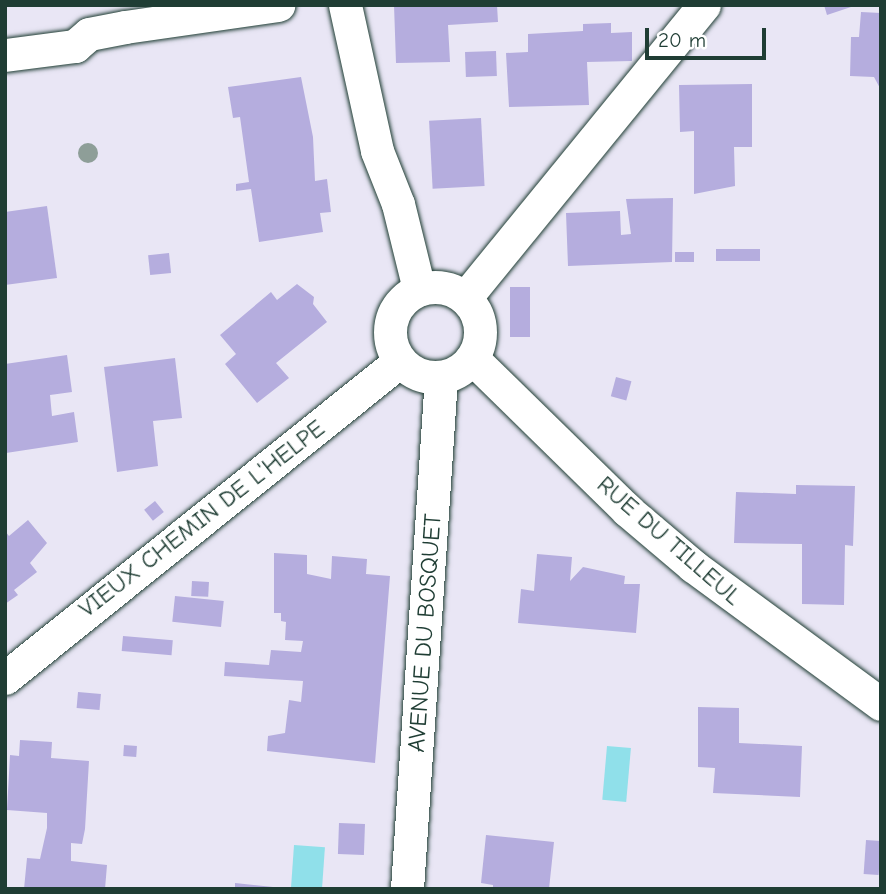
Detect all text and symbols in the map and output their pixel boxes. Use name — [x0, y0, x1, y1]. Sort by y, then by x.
scale bar — [648, 14, 769, 58]
text: 20 m — [658, 28, 706, 52]
street label: VIEUX CHEMIN DE L'HELPE — [73, 414, 331, 624]
street label: RUE DU TILLEUL — [591, 470, 747, 612]
street label: AVENUE DU BOSQUET — [402, 513, 448, 753]

